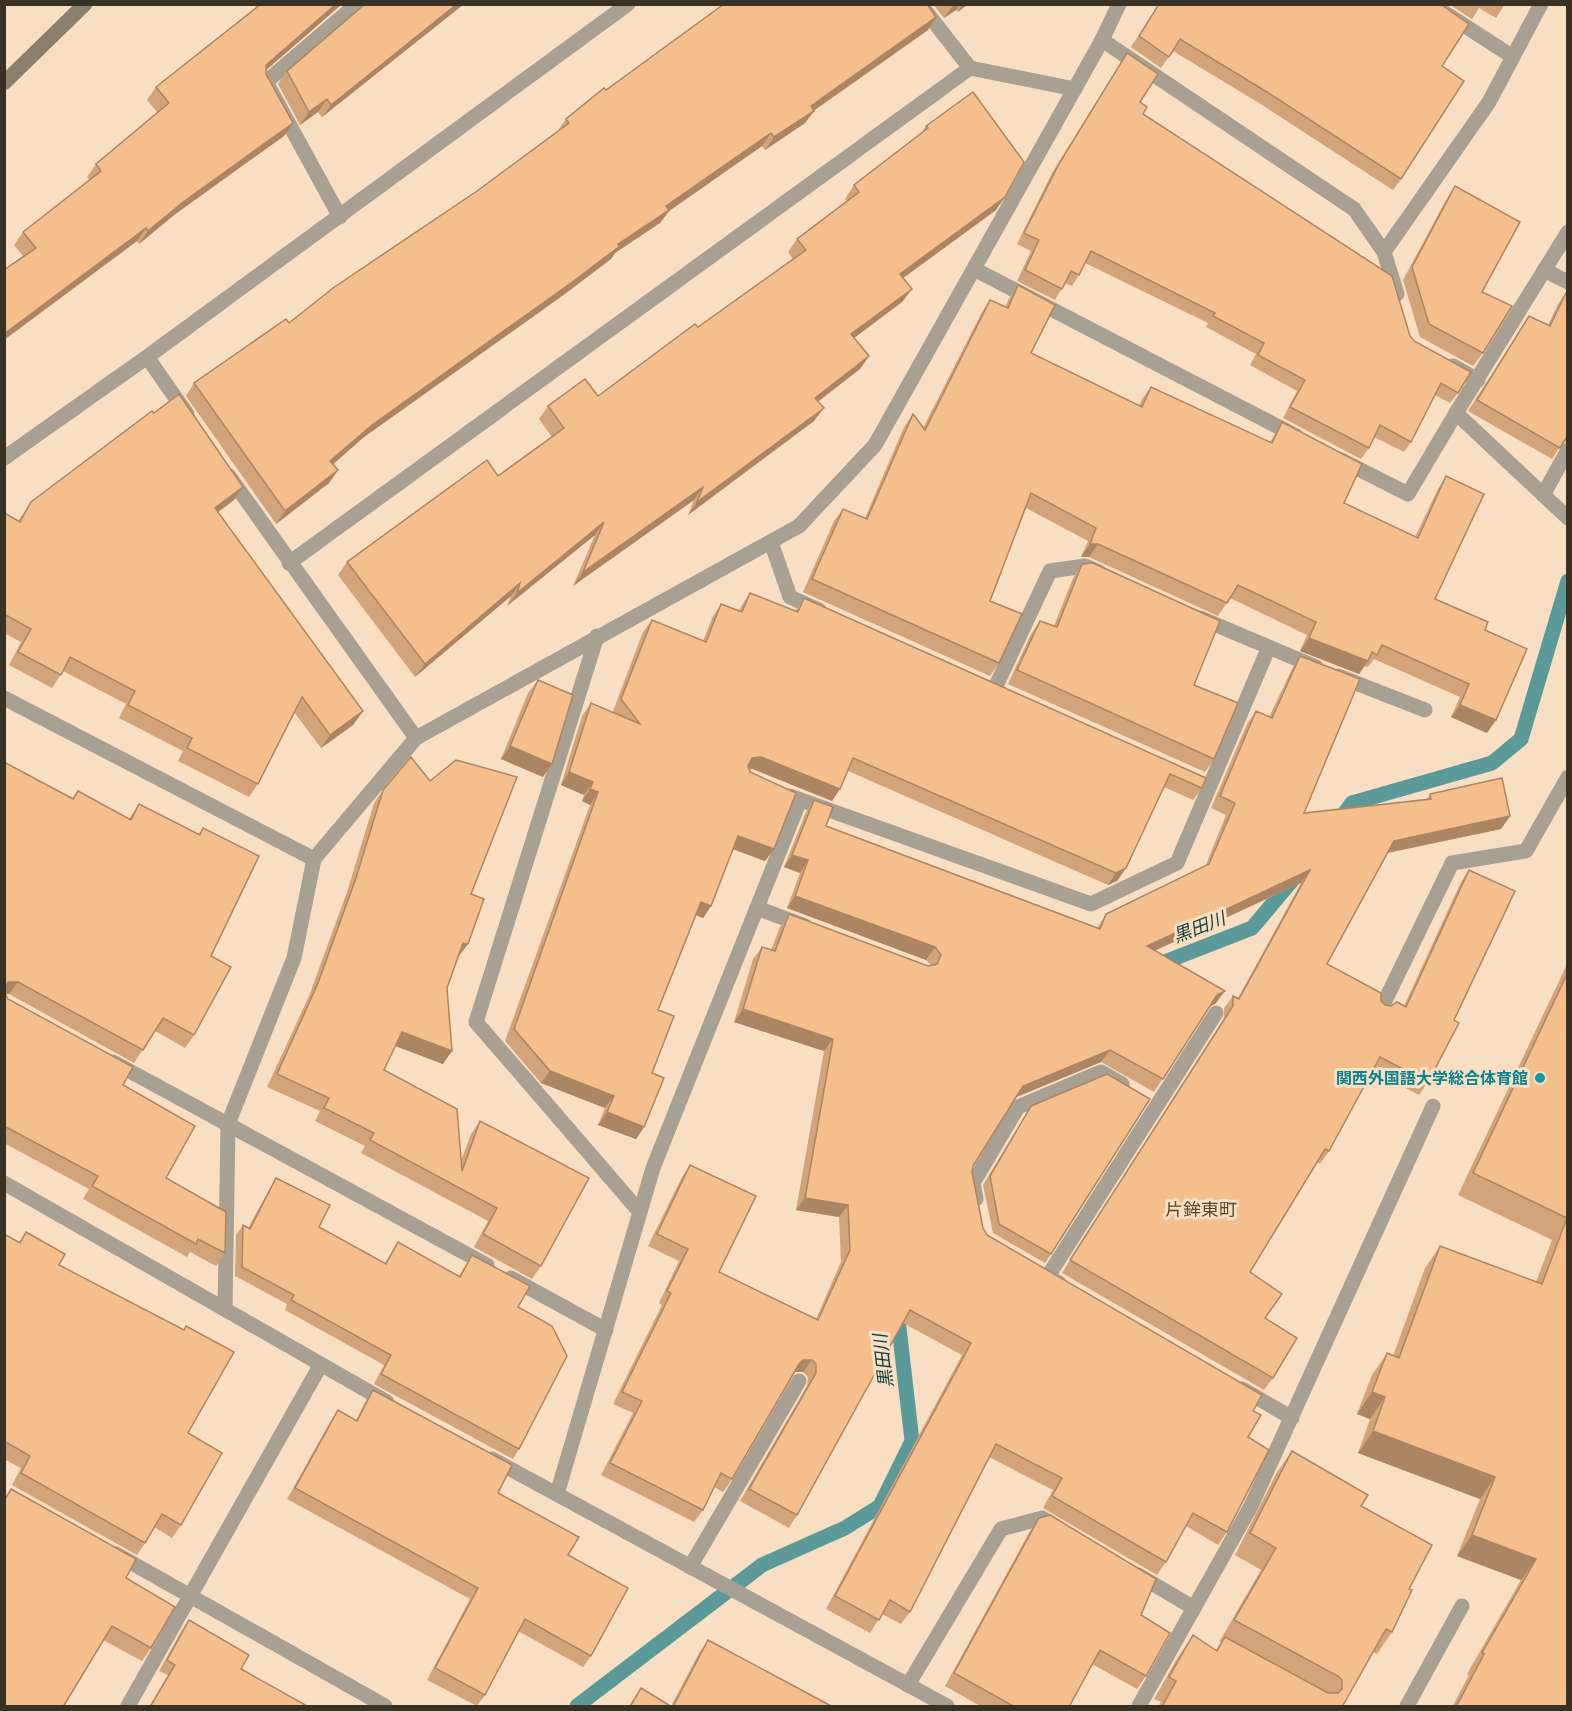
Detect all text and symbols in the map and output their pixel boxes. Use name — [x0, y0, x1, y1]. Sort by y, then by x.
water label: 黒田川 — [1169, 905, 1231, 948]
place label: 関西外国語大学総合体育館 — [1336, 1067, 1528, 1089]
marker: 関西外国語大学総合体育館 — [1533, 1071, 1547, 1085]
district label: 片鉾東町 — [1165, 1197, 1237, 1222]
water label: 黒田川 — [867, 1331, 899, 1389]

